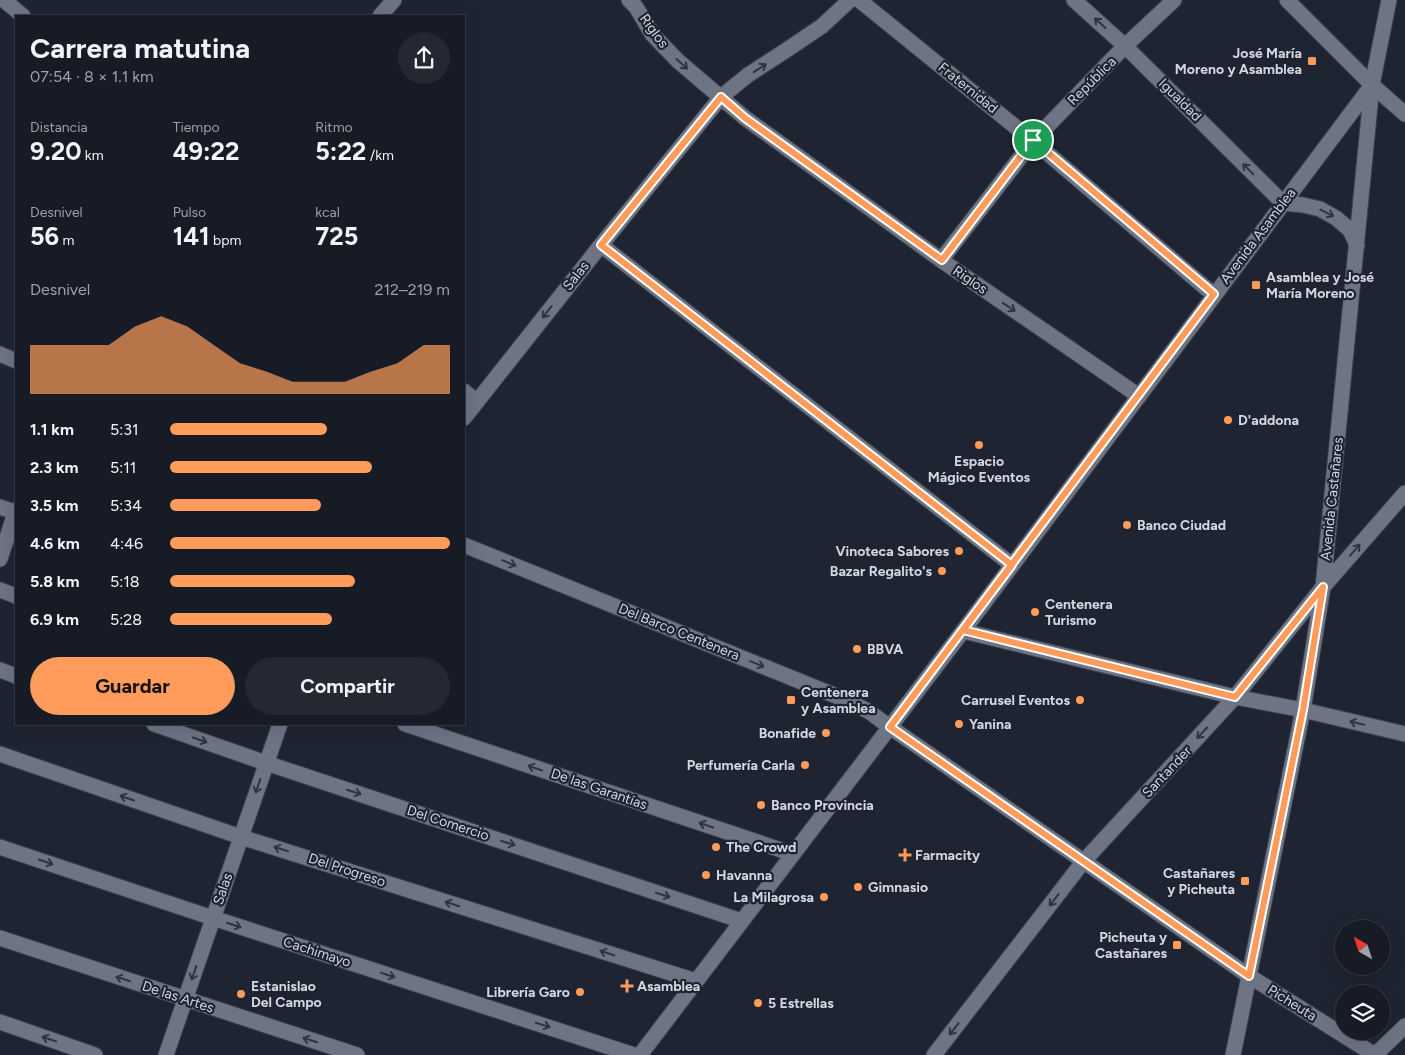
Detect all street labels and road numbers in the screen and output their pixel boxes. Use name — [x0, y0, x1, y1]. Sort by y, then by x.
street label: Riglos — [636, 11, 672, 51]
street label: República — [1064, 53, 1120, 109]
street label: Fraternidad — [935, 59, 1001, 117]
street label: Igualdad — [1155, 75, 1205, 125]
street label: Avenida Asamblea — [1217, 185, 1299, 287]
street label: Salas — [559, 258, 593, 294]
street label: Riglos — [950, 262, 990, 298]
street label: Avenida Castañares — [1317, 436, 1347, 562]
street label: Del Barco Centenera — [616, 600, 742, 664]
street label: Santander — [1139, 742, 1195, 801]
street label: De las Garantías — [549, 765, 649, 813]
street label: Del Comercio — [405, 802, 491, 844]
street label: Del Progreso — [306, 850, 388, 890]
street label: Salas — [210, 871, 236, 907]
street label: Cachimayo — [281, 933, 353, 971]
street label: De las Artes — [140, 977, 216, 1017]
street label: Picheuta — [1264, 981, 1320, 1025]

